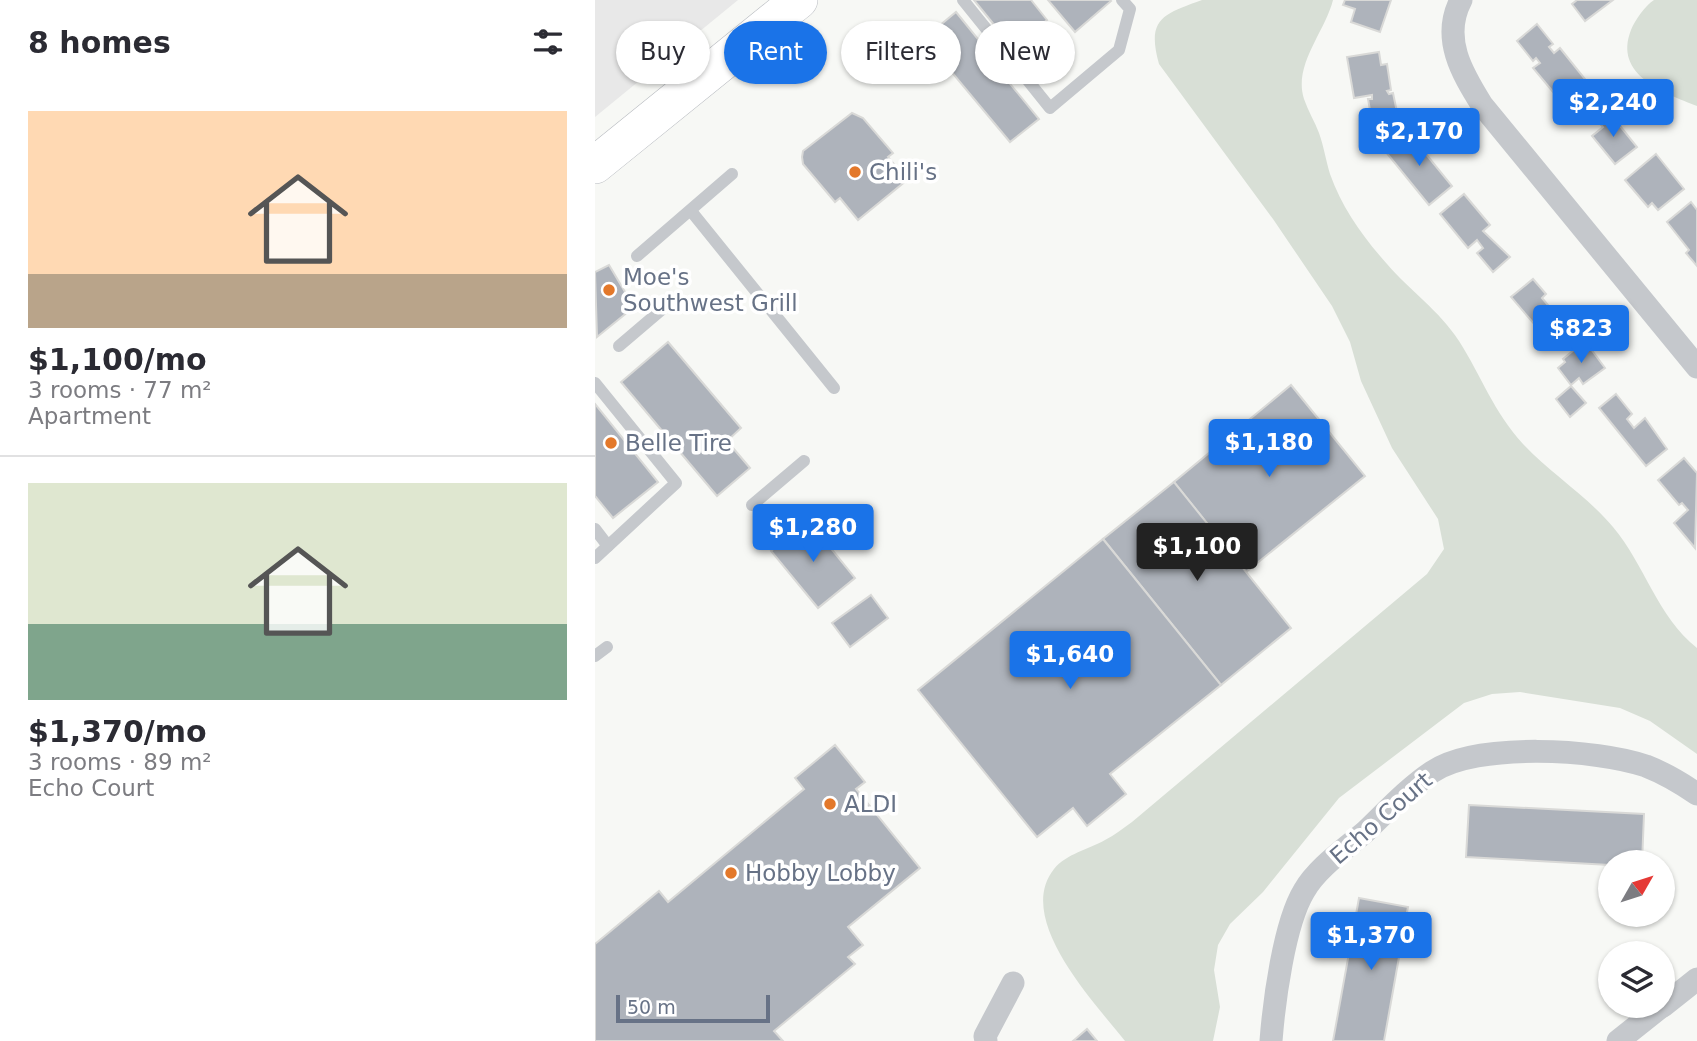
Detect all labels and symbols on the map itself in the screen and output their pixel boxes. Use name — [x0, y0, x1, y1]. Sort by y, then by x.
pin: $2,240 — [1556, 80, 1670, 139]
pin: $2,170 — [1362, 108, 1476, 168]
place label: Chili's — [869, 159, 937, 185]
marker: Chili's — [847, 164, 863, 180]
place label: Moe's Southwest Grill — [623, 264, 798, 316]
marker: Moe's Southwest Grill — [601, 282, 617, 298]
pin: $823 — [1540, 306, 1622, 365]
pin: $1,180 — [1212, 420, 1326, 479]
place label: Belle Tire — [625, 430, 732, 456]
marker: Belle Tire — [603, 435, 619, 451]
pin: $1,280 — [756, 504, 870, 564]
pin: $1,100 — [1140, 524, 1254, 583]
pin: $1,640 — [1013, 632, 1127, 691]
street label: Echo Court — [1325, 767, 1437, 869]
place label: ALDI — [844, 791, 897, 817]
marker: ALDI — [822, 796, 838, 812]
north arrow — [1598, 850, 1675, 928]
place label: Hobby Lobby — [745, 860, 896, 886]
marker: Hobby Lobby — [723, 865, 739, 881]
pin: $1,370 — [1314, 912, 1428, 972]
scale bar — [616, 992, 770, 1024]

